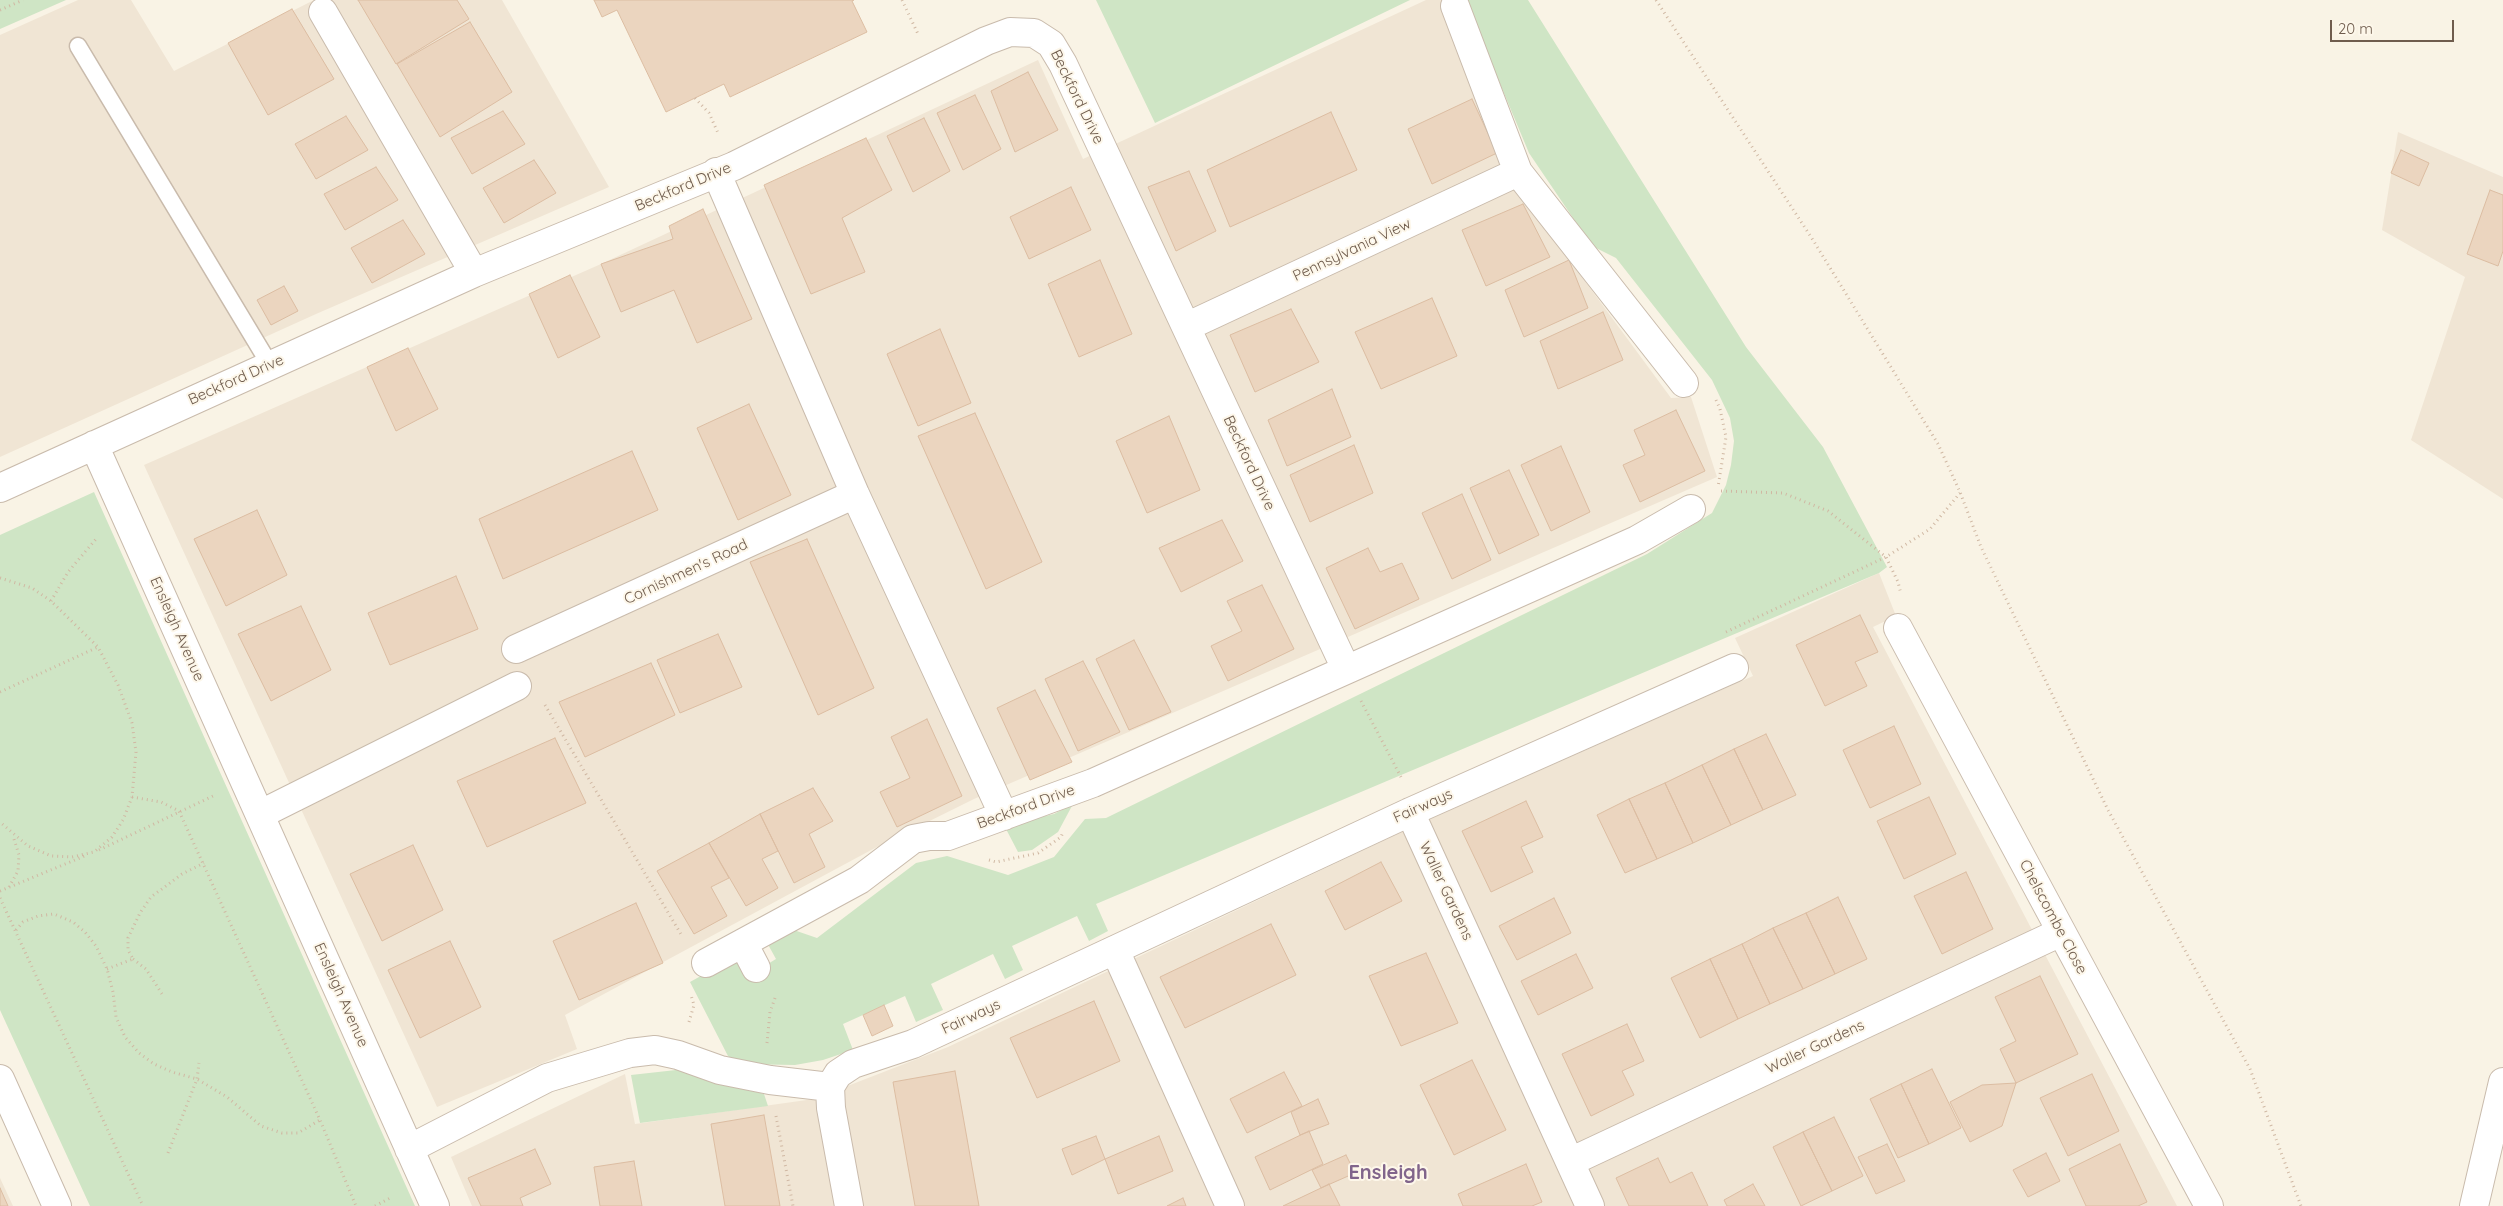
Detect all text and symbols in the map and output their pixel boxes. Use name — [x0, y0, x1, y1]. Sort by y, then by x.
scale bar — [2333, 10, 2457, 42]
text: 20 m — [2338, 19, 2373, 38]
street label: Beckford Drive — [1046, 47, 1108, 147]
street label: Beckford Drive — [632, 159, 734, 215]
street label: Pennsylvania View — [1290, 215, 1414, 285]
street label: Beckford Drive — [185, 351, 287, 409]
street label: Beckford Drive — [1219, 413, 1279, 513]
street label: Cornishmen's Road — [621, 536, 751, 608]
street label: Ensleigh Avenue — [146, 574, 208, 684]
street label: Beckford Drive — [975, 781, 1077, 833]
street label: Fairways — [1391, 785, 1455, 827]
street label: Waller Gardens — [1415, 839, 1477, 943]
street label: Chelscombe Close — [2015, 857, 2091, 977]
street label: Ensleigh Avenue — [310, 940, 372, 1050]
street label: Fairways — [939, 996, 1003, 1038]
street label: Waller Gardens — [1763, 1016, 1867, 1078]
district label: Ensleigh — [1348, 1161, 1428, 1185]

